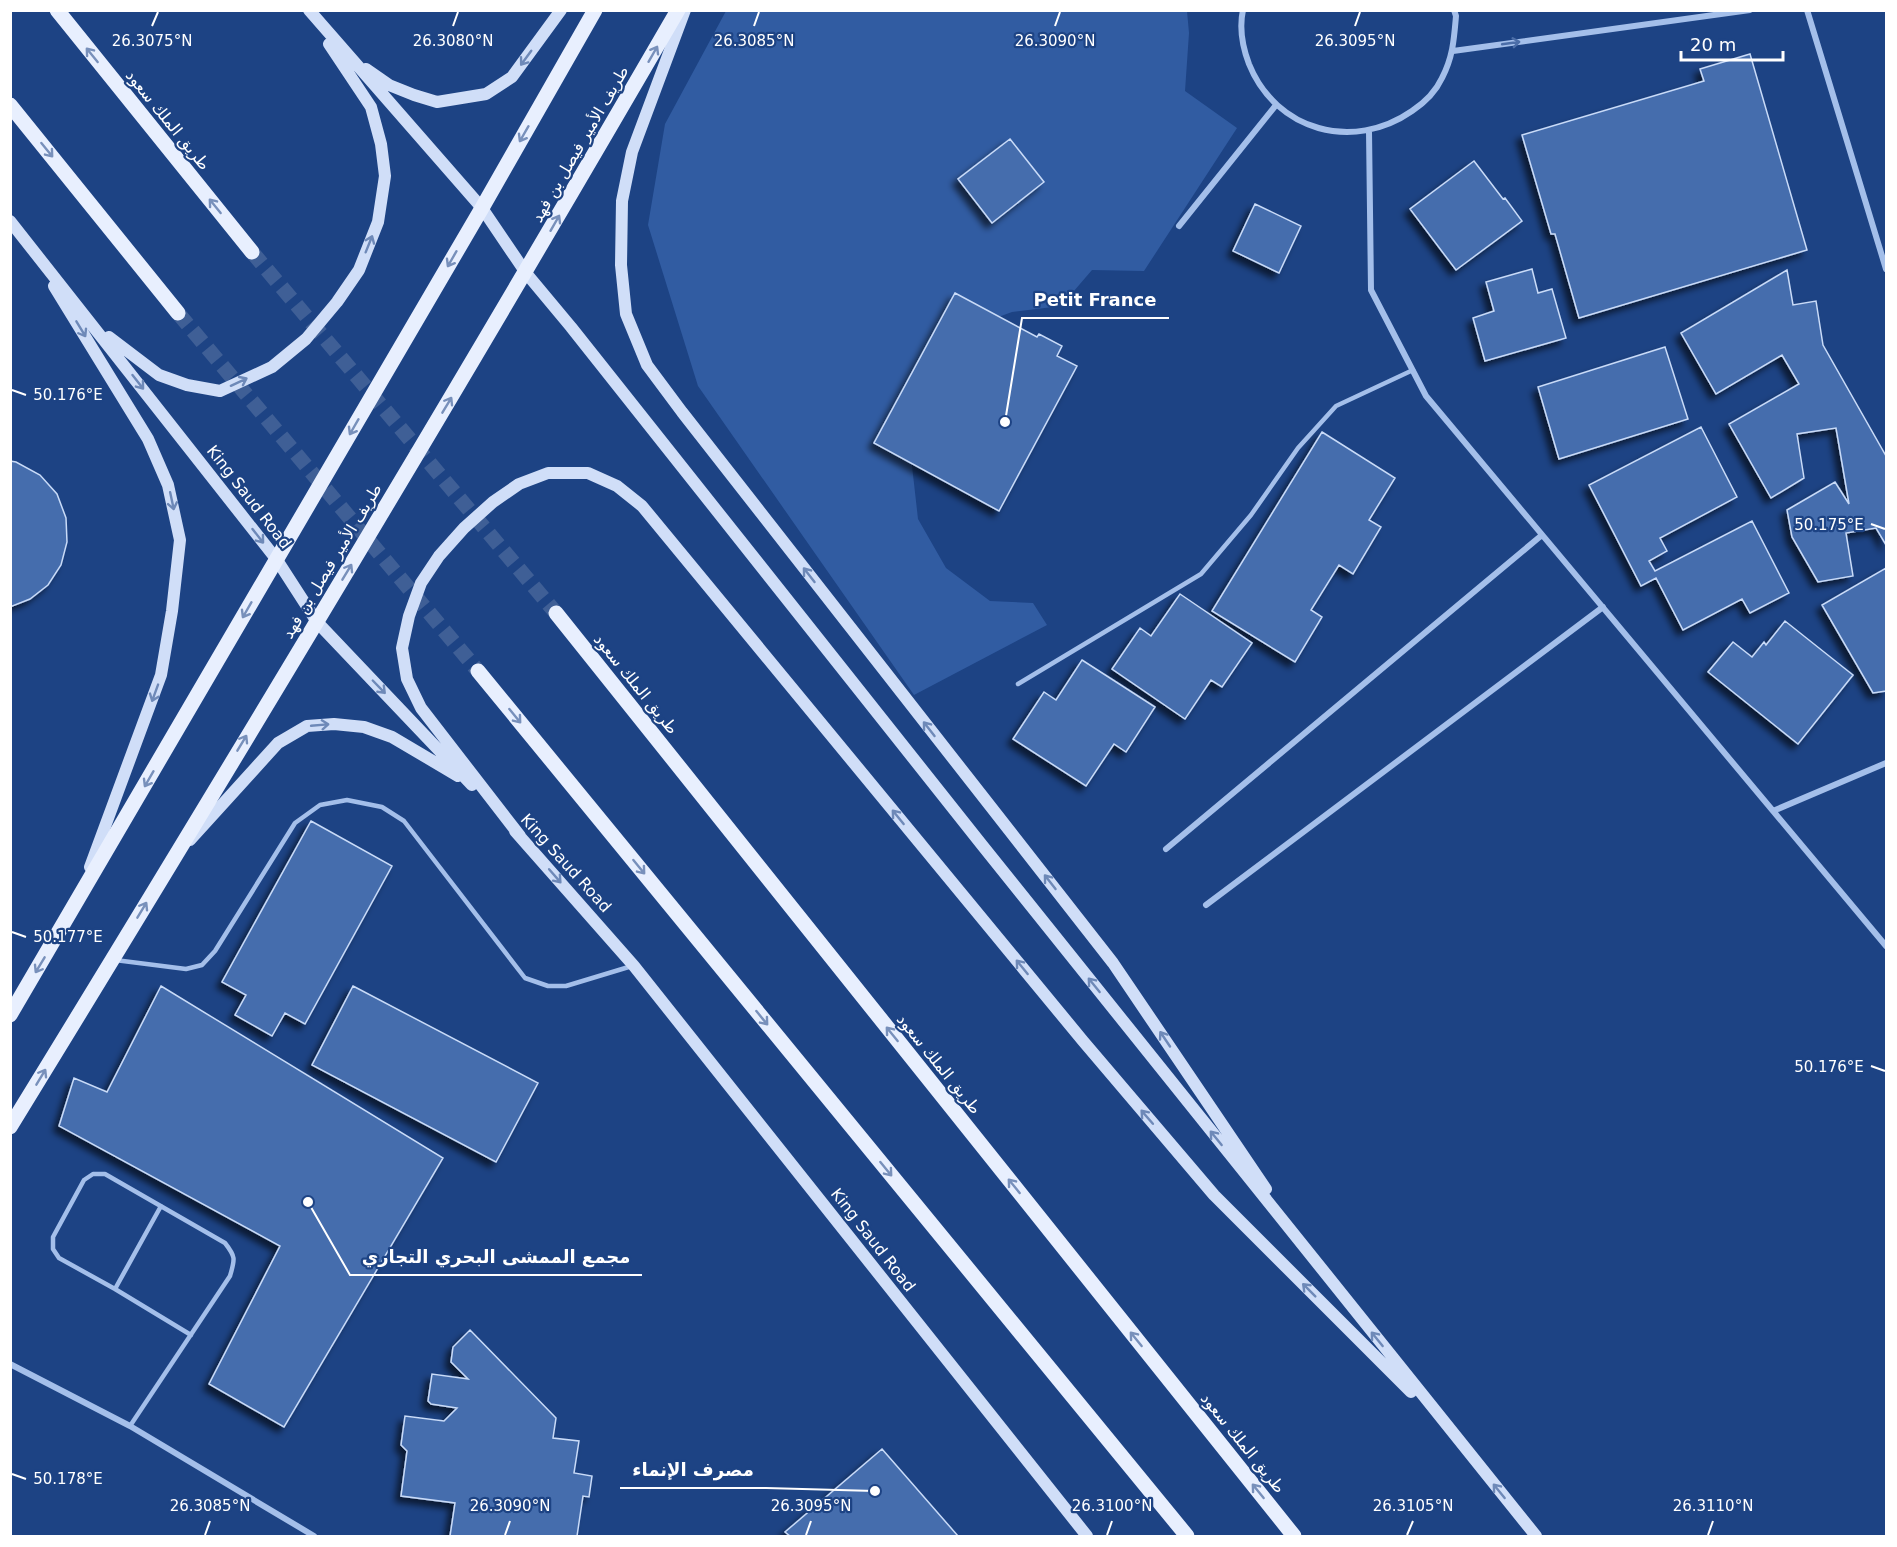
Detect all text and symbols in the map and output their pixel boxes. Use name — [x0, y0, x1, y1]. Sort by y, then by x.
scale bar — [1681, 24, 1783, 62]
text: 26.3075°N — [112, 32, 192, 50]
text: 26.3080°N — [413, 32, 493, 50]
text: 26.3085°N — [714, 32, 794, 50]
text: 26.3090°N — [1015, 32, 1095, 50]
text: 26.3095°N — [1315, 32, 1395, 50]
text: 20 m — [1690, 34, 1736, 55]
one-way arrow — [1501, 38, 1520, 49]
one-way arrow — [647, 46, 659, 63]
one-way arrow — [86, 47, 99, 63]
one-way arrow — [520, 49, 533, 65]
street label: طريف الأمير فيصل بن فهد — [527, 62, 633, 226]
street label: طريق الملك سعود — [121, 66, 214, 175]
one-way arrow — [518, 125, 529, 143]
one-way arrow — [41, 142, 54, 158]
one-way arrow — [209, 198, 222, 214]
one-way arrow — [550, 214, 561, 232]
one-way arrow — [365, 235, 376, 254]
one-way arrow — [446, 250, 458, 267]
callout: Petit France — [1022, 282, 1169, 318]
text: Petit France — [1034, 289, 1156, 310]
one-way arrow — [75, 320, 87, 337]
one-way arrow — [132, 373, 145, 389]
one-way arrow — [230, 376, 248, 388]
text: 50.176°E — [33, 386, 103, 404]
one-way arrow — [441, 397, 453, 414]
one-way arrow — [348, 418, 360, 435]
street label: King Saud Road — [203, 442, 295, 552]
street label: طريف الأمير فيصل بن فهد — [277, 480, 387, 642]
one-way arrow — [166, 491, 178, 510]
text: 50.175°E — [1794, 516, 1864, 534]
one-way arrow — [251, 527, 264, 543]
one-way arrow — [341, 564, 353, 581]
one-way arrow — [803, 567, 816, 583]
one-way arrow — [241, 602, 253, 619]
street label: طريق الملك سعود — [589, 630, 682, 739]
one-way arrow — [372, 680, 386, 695]
one-way arrow — [148, 683, 159, 701]
one-way arrow — [509, 708, 522, 724]
one-way arrow — [310, 719, 330, 730]
one-way arrow — [923, 721, 936, 737]
one-way arrow — [237, 735, 249, 752]
one-way arrow — [143, 770, 155, 787]
one-way arrow — [891, 809, 904, 825]
street label: King Saud Road — [517, 810, 615, 916]
one-way arrow — [632, 859, 645, 875]
one-way arrow — [548, 868, 562, 883]
one-way arrow — [1043, 874, 1056, 890]
one-way arrow — [136, 902, 148, 919]
text: 50.177°E — [33, 928, 103, 946]
one-way arrow — [34, 956, 46, 973]
one-way arrow — [1016, 960, 1029, 976]
one-way arrow — [1087, 977, 1100, 993]
one-way arrow — [756, 1010, 769, 1026]
street label: طريق الملك سعود — [892, 1010, 985, 1119]
one-way arrow — [886, 1026, 899, 1042]
one-way arrow — [1159, 1032, 1171, 1048]
text: 50.176°E — [1794, 1058, 1864, 1076]
one-way arrow — [35, 1069, 47, 1086]
one-way arrow — [1140, 1110, 1154, 1125]
one-way arrow — [1209, 1130, 1222, 1146]
one-way arrow — [879, 1161, 892, 1177]
one-way arrow — [1008, 1178, 1021, 1194]
street label: King Saud Road — [827, 1185, 919, 1295]
callout: مجمع الممشى البحري التجاري — [350, 1239, 642, 1275]
text: مجمع الممشى البحري التجاري — [362, 1246, 630, 1268]
one-way arrow — [1302, 1282, 1316, 1297]
one-way arrow — [1130, 1331, 1143, 1347]
one-way arrow — [1370, 1331, 1383, 1347]
street label: طريق الملك سعود — [1196, 1389, 1289, 1498]
callout: مصرف الإنماء — [620, 1452, 766, 1488]
text: مصرف الإنماء — [632, 1459, 754, 1481]
text: 50.178°E — [33, 1470, 103, 1488]
one-way arrow — [1251, 1483, 1264, 1499]
one-way arrow — [1492, 1484, 1506, 1499]
text: 26.3085°N — [170, 1497, 250, 1515]
text: 26.3090°N — [470, 1497, 550, 1515]
text: 26.3095°N — [771, 1497, 851, 1515]
text: 26.3100°N — [1072, 1497, 1152, 1515]
text: 26.3105°N — [1373, 1497, 1453, 1515]
text: 26.3110°N — [1673, 1497, 1753, 1515]

